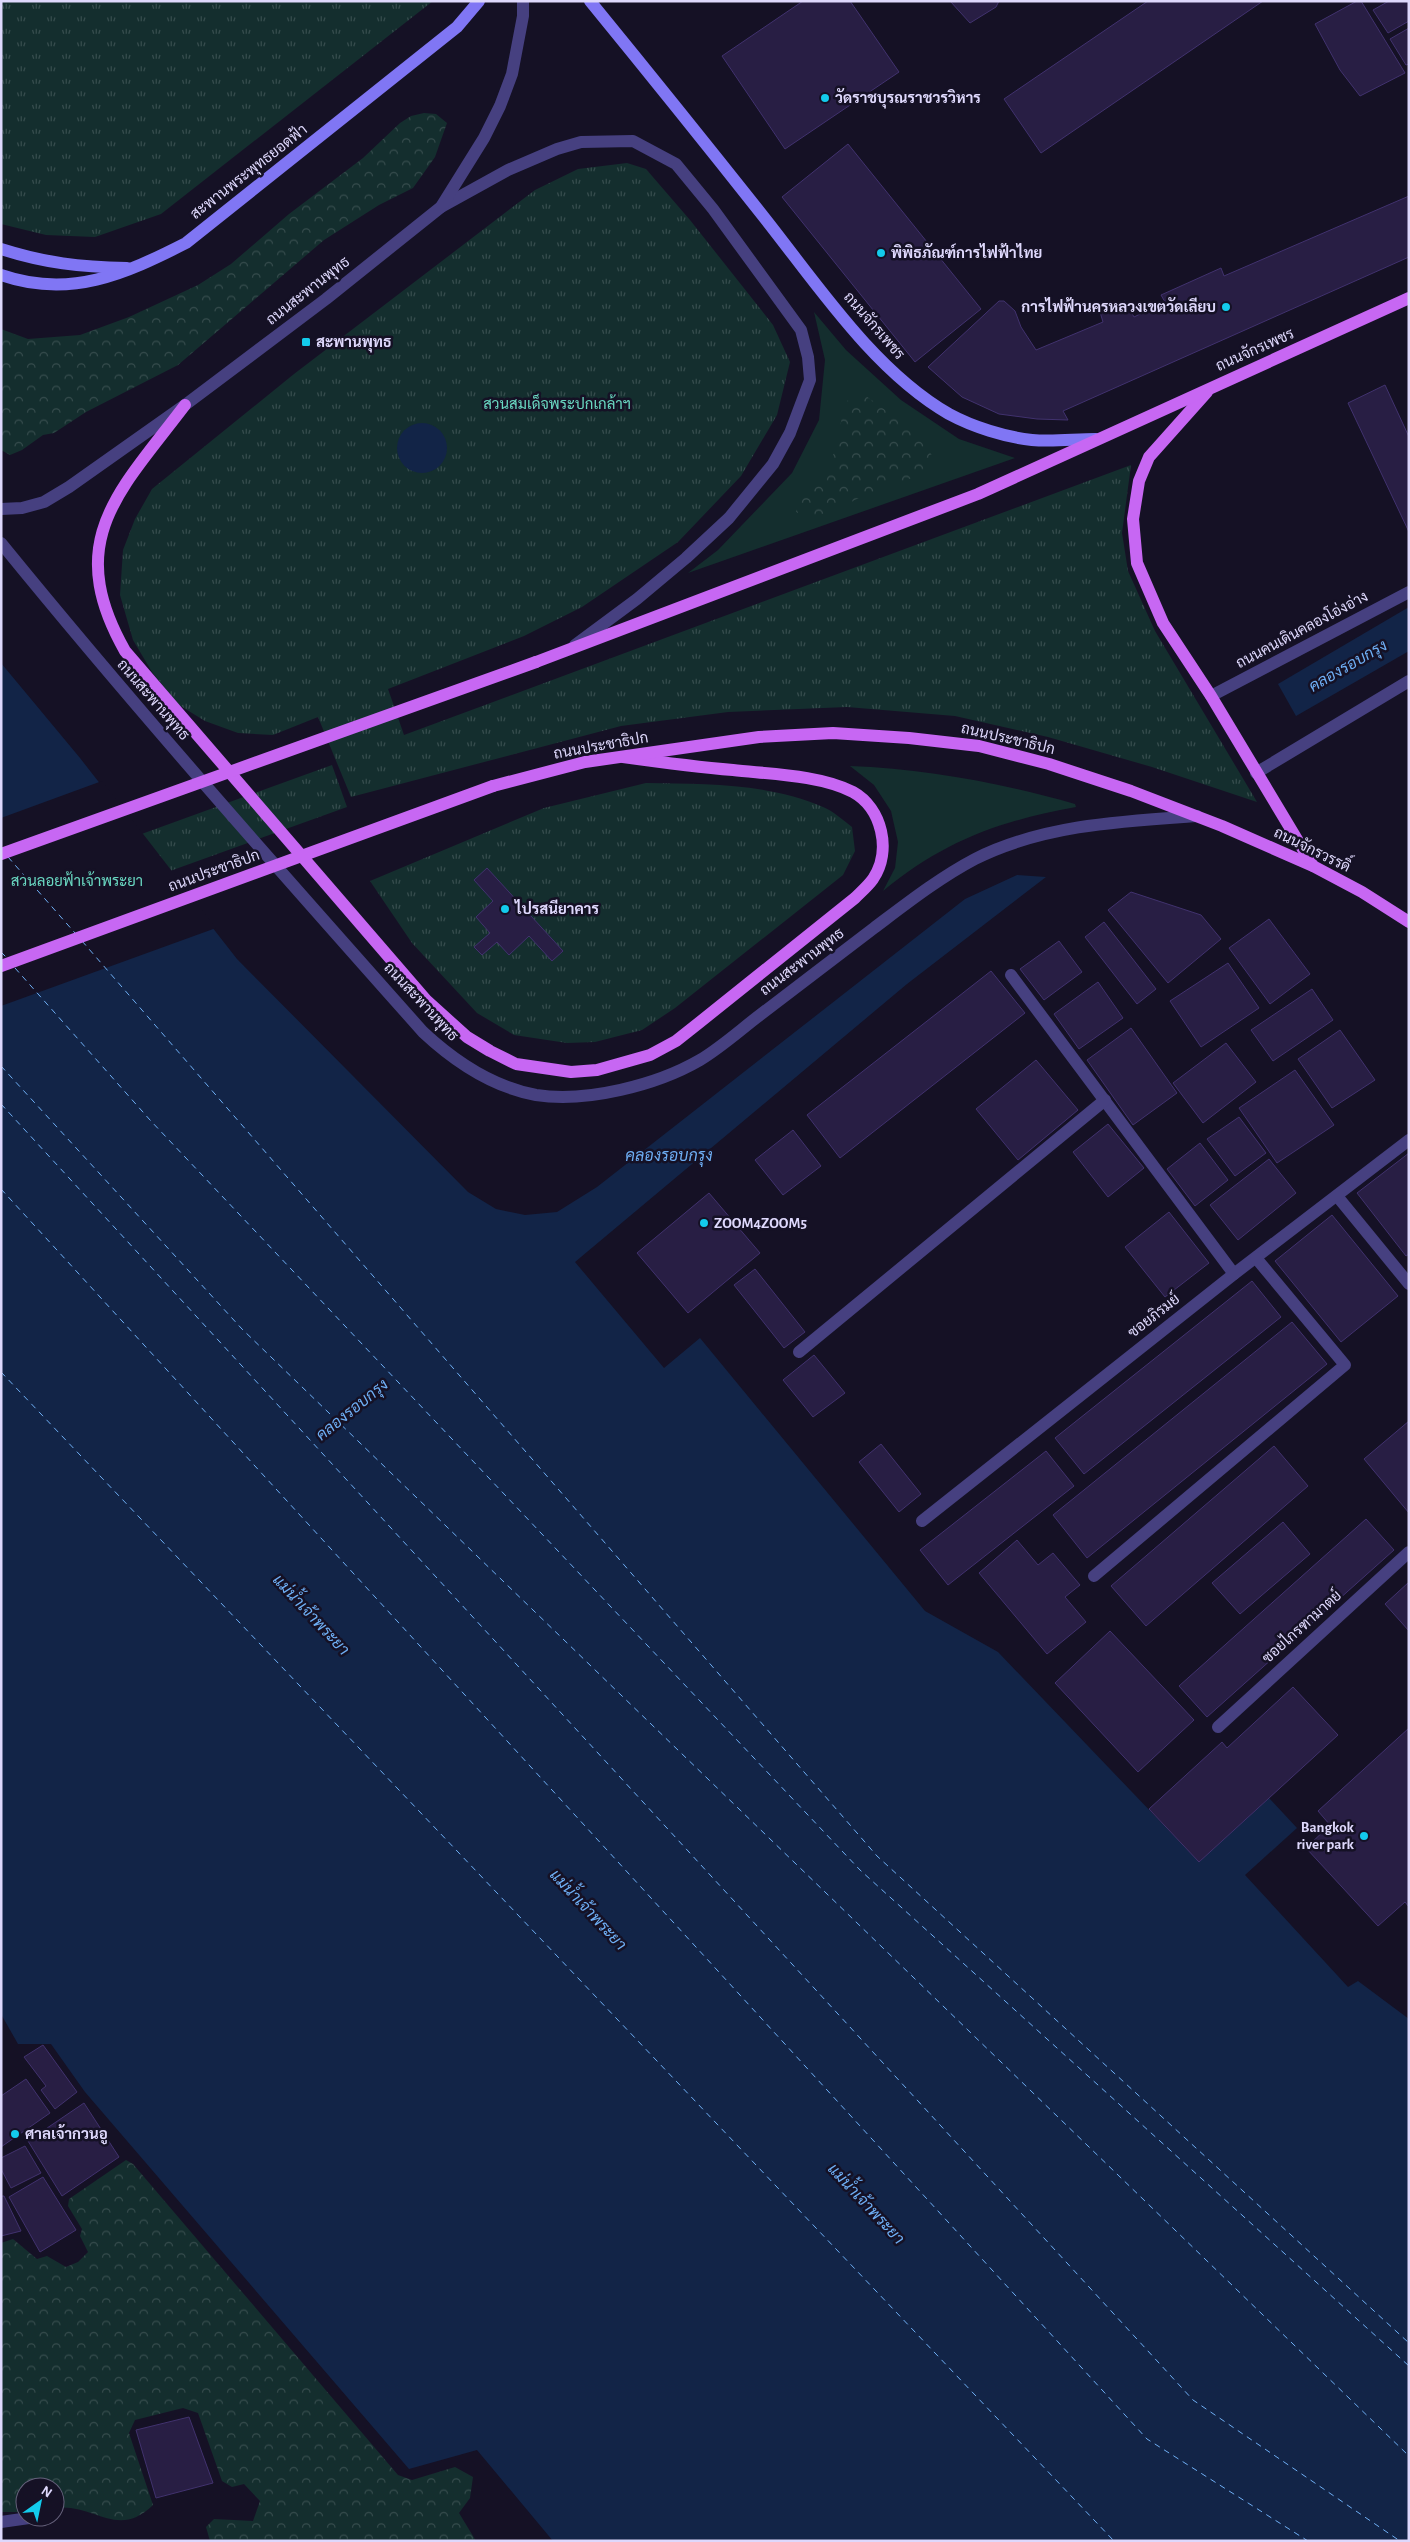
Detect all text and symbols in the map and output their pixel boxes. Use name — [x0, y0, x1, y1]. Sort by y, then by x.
place label: วัดราชบุรณราชวรวิหาร — [835, 88, 981, 109]
marker: วัดราชบุรณราชวรวิหาร — [819, 92, 831, 104]
street label: สะพานพระพุทธยอดฟ้า — [186, 120, 312, 224]
place label: พิพิธภัณฑ์การไฟฟ้าไทย — [891, 243, 1042, 261]
marker: พิพิธภัณฑ์การไฟฟ้าไทย — [875, 247, 887, 259]
street label: ถนนสะพานพุทธ — [264, 254, 354, 330]
street label: ถนนจักรเพชร — [841, 288, 909, 363]
place label: การไฟฟ้านครหลวงเขตวัดเลียบ — [1021, 297, 1216, 315]
marker: การไฟฟ้านครหลวงเขตวัดเลียบ — [1220, 301, 1232, 313]
street label: ถนนจักรเพชร — [1213, 324, 1296, 374]
place label: สะพานพุทธ — [316, 335, 392, 353]
marker: สะพานพุทธ — [300, 336, 312, 348]
park label: สวนสมเด็จพระปกเกล้าฯ — [483, 393, 631, 412]
street label: ถนนคนเดินคลองโอ่งอ่าง — [1232, 586, 1370, 671]
water label: คลองรอบกรุง — [1306, 637, 1391, 697]
street label: ถนนสะพานพุทธ — [112, 657, 192, 745]
street label: ถนนประชาธิปก — [960, 719, 1057, 757]
street label: ถนนประชาธิปก — [552, 728, 650, 762]
street label: ถนนจักรวรรดิ์ — [1271, 818, 1356, 875]
street label: ถนนประชาธิปก — [166, 846, 262, 894]
park label: สวนลอยฟ้าเจ้าพระยา — [11, 871, 143, 889]
place label: ไปรสนียาคาร — [514, 899, 599, 917]
marker: ไปรสนียาคาร — [499, 903, 511, 915]
street label: ถนนสะพานพุทธ — [757, 926, 849, 1001]
street label: ถนนสะพานพุทธ — [379, 960, 461, 1046]
water label: คลองรอบกรุง — [625, 1148, 713, 1167]
place label: ZOOM4ZOOM5 — [714, 1216, 807, 1231]
marker: ZOOM4ZOOM5 — [698, 1217, 710, 1229]
street label: ซอยภิรมย์ — [1124, 1289, 1183, 1341]
water label: คลองรอบกรุง — [313, 1376, 393, 1446]
water label: แม่น้ำเจ้าพระยา — [270, 1567, 357, 1658]
street label: ซอยไกรฑามาตย์ — [1258, 1586, 1344, 1666]
place label: Bangkok river park — [1296, 1820, 1355, 1852]
marker: Bangkok river park — [1358, 1830, 1370, 1842]
water label: แม่น้ำเจ้าพระยา — [547, 1862, 634, 1953]
place label: ศาลเจ้ากวนอู — [25, 2124, 108, 2145]
marker: ศาลเจ้ากวนอู — [9, 2128, 21, 2140]
water label: แม่น้ำเจ้าพระยา — [825, 2156, 912, 2247]
north arrow — [15, 2477, 65, 2527]
text: N — [39, 2483, 54, 2500]

